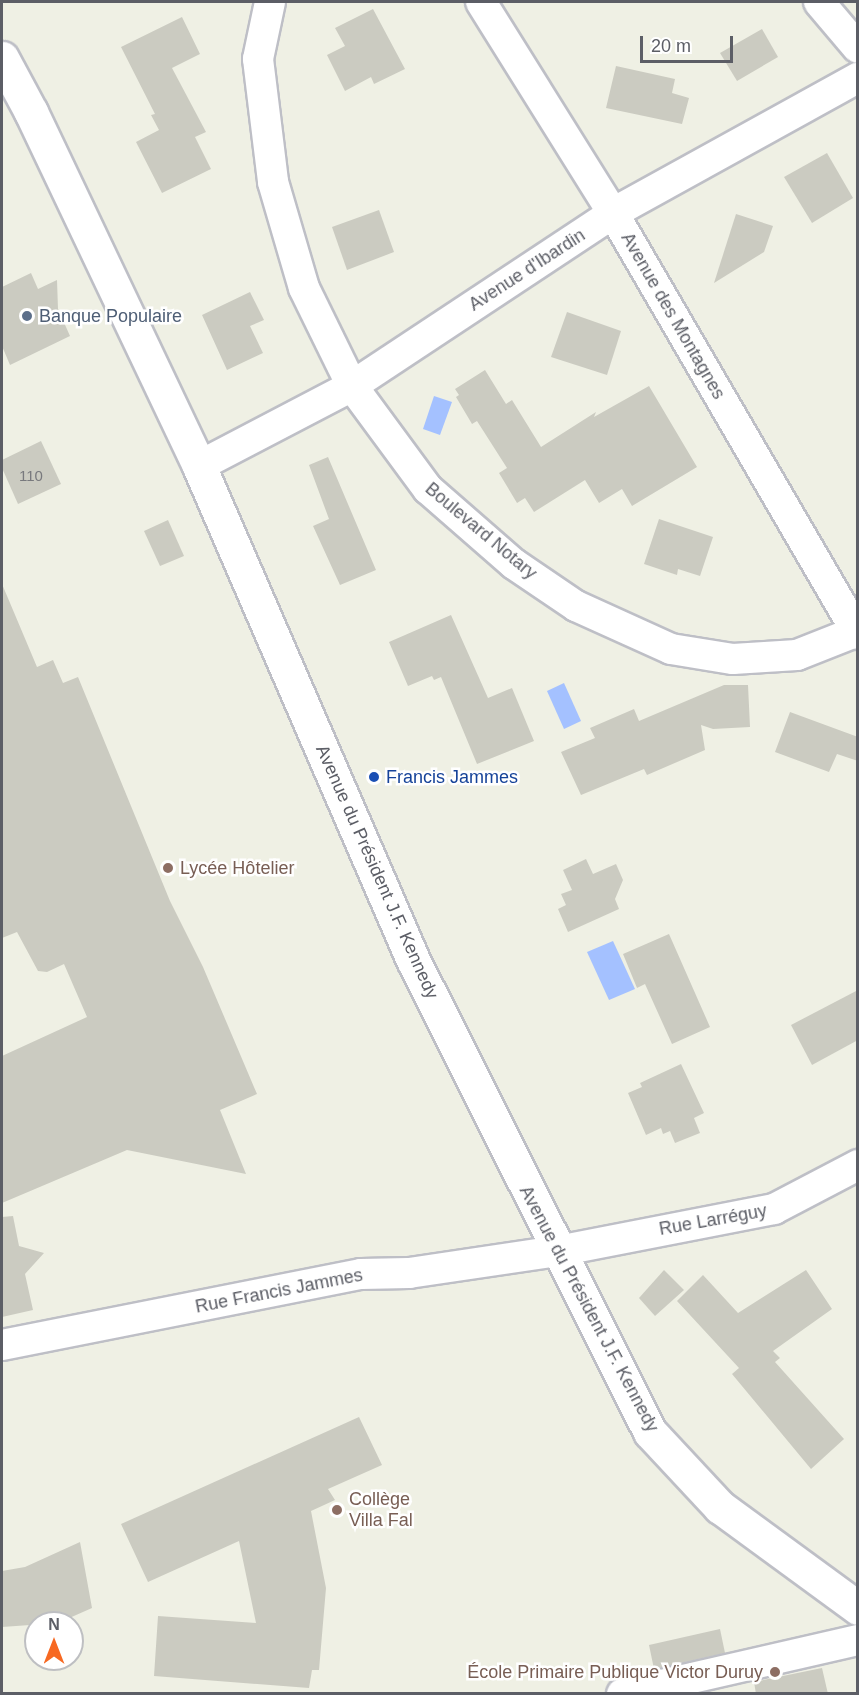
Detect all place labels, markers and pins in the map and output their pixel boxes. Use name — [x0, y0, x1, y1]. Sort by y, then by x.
place label: Banque Populaire — [39, 305, 182, 327]
marker: Banque Populaire — [20, 309, 34, 323]
place label: Francis Jammes — [386, 766, 518, 788]
marker: Francis Jammes — [367, 770, 381, 784]
place label: Lycée Hôtelier — [180, 857, 294, 879]
marker: Lycée Hôtelier — [161, 861, 175, 875]
place label: Collège Villa Fal — [349, 1489, 413, 1532]
marker: Collège Villa Fal — [330, 1503, 344, 1517]
place label: École Primaire Publique Victor Duruy — [467, 1661, 763, 1683]
marker: École Primaire Publique Victor Duruy — [768, 1665, 782, 1679]

